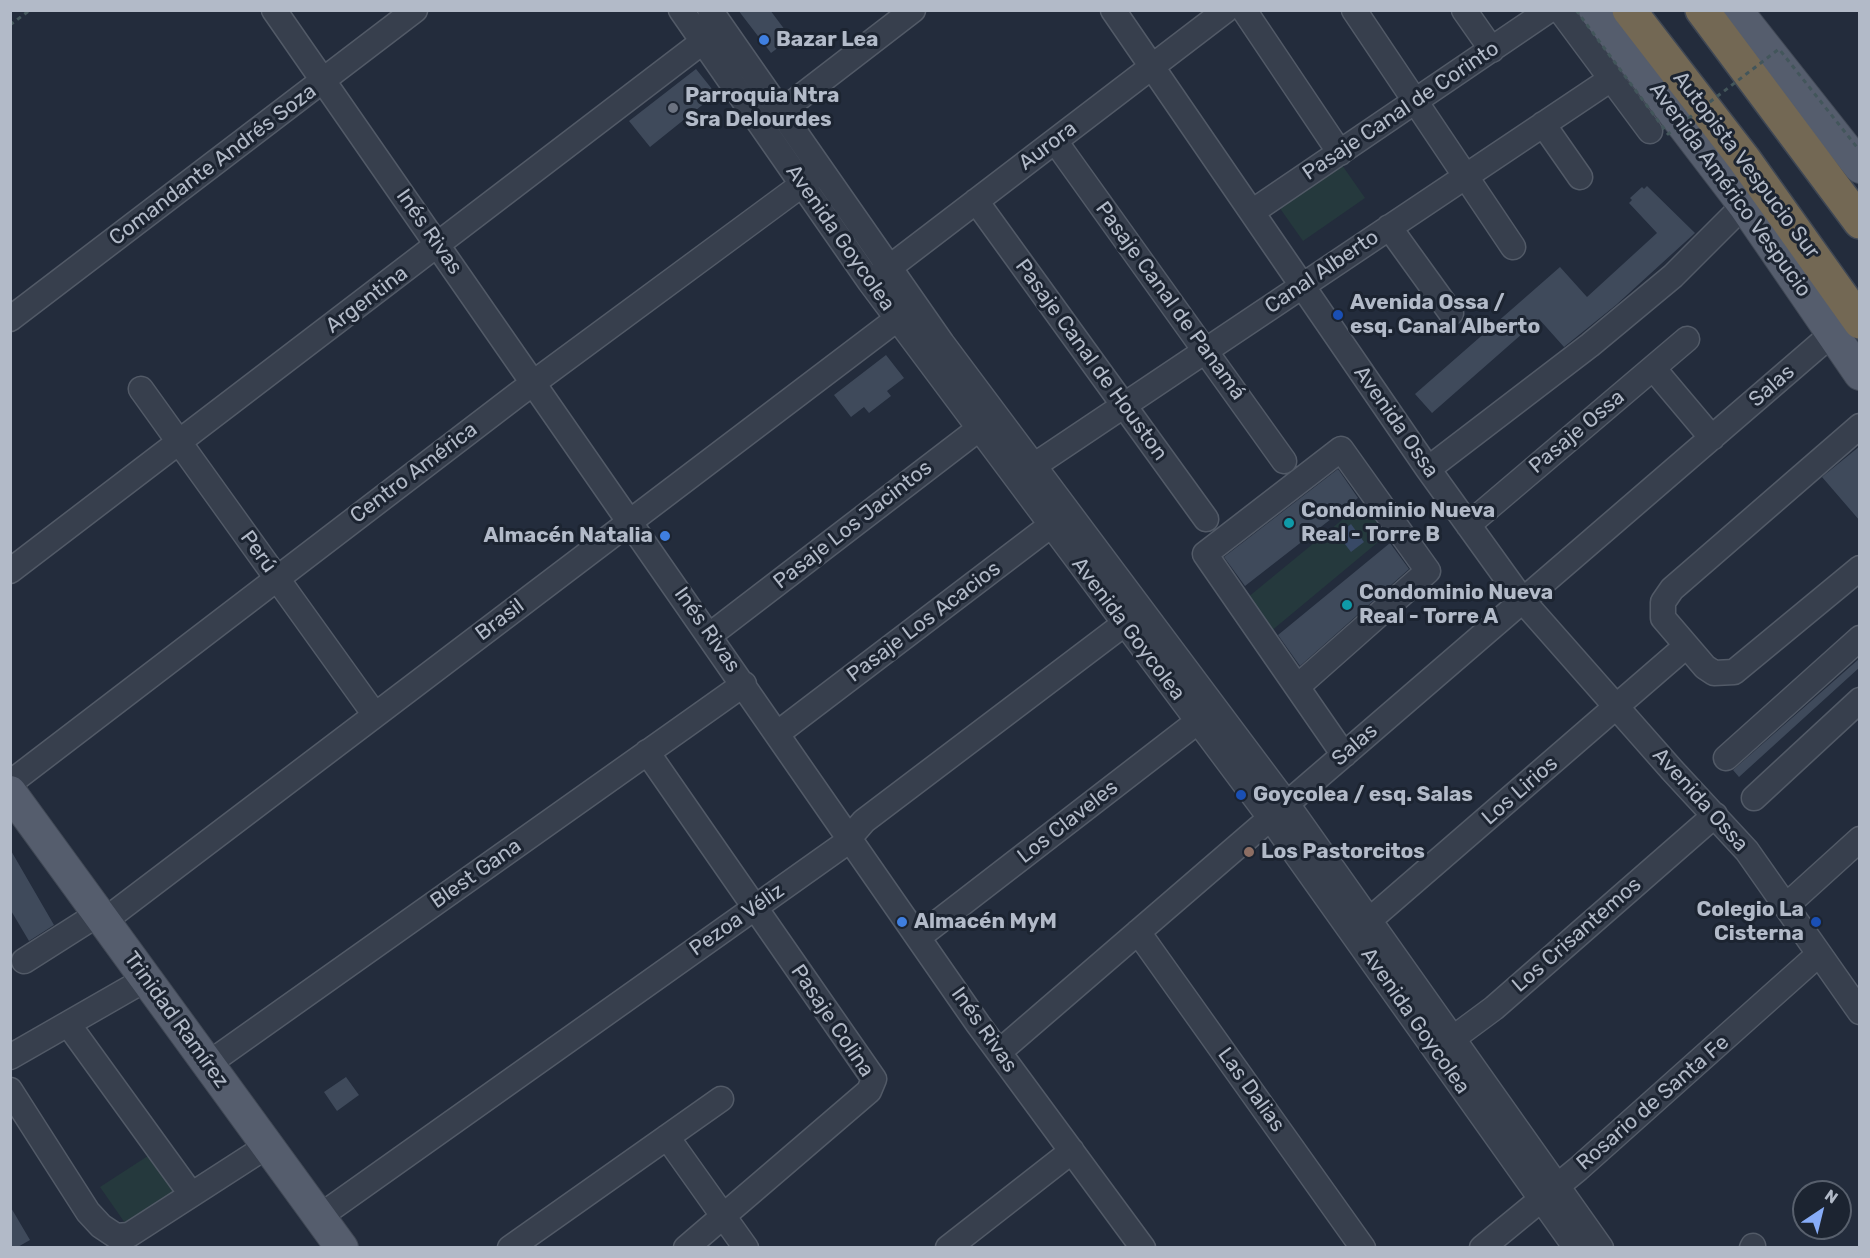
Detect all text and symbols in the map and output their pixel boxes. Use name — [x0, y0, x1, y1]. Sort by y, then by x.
place label: Bazar Lea — [776, 27, 878, 53]
marker: Bazar Lea — [757, 33, 771, 47]
street label: Pasaje Canal de Corinto — [1298, 36, 1504, 186]
street label: Autopista Vespucio Sur — [1667, 66, 1825, 264]
street label: Avenida Américo Vespucio — [1644, 78, 1816, 302]
street label: Comandante Andrés Soza — [104, 79, 322, 251]
place label: Parroquia Ntra Sra Delourdes — [685, 83, 839, 133]
marker: Parroquia Ntra Sra Delourdes — [666, 101, 680, 115]
street label: Aurora — [1014, 116, 1082, 176]
street label: Avenida Goycolea — [780, 160, 900, 316]
street label: Inés Rivas — [390, 184, 468, 280]
street label: Pasaje Canal de Panamá — [1090, 197, 1250, 405]
street label: Canal Alberto — [1260, 225, 1384, 319]
street label: Pasaje Canal de Houston — [1010, 254, 1172, 466]
street label: Argentina — [321, 261, 413, 339]
place label: Avenida Ossa / esq. Canal Alberto — [1350, 290, 1540, 340]
marker: Avenida Ossa / esq. Canal Alberto — [1331, 308, 1345, 322]
street label: Salas — [1744, 359, 1800, 413]
street label: Avenida Ossa — [1348, 361, 1444, 483]
street label: Pasaje Ossa — [1524, 385, 1630, 479]
street label: Centro América — [346, 417, 482, 529]
street label: Pasaje Los Jacintos — [769, 455, 937, 595]
place label: Condominio Nueva Real - Torre B — [1301, 498, 1495, 548]
marker: Condominio Nueva Real - Torre B — [1282, 516, 1296, 530]
place label: Almacén Natalia — [483, 523, 653, 549]
street label: Perú — [234, 526, 282, 578]
marker: Almacén Natalia — [658, 529, 672, 543]
street label: Avenida Goycolea — [1066, 552, 1190, 706]
street label: Pasaje Los Acacios — [842, 556, 1006, 688]
place label: Condominio Nueva Real - Torre A — [1359, 580, 1553, 630]
street label: Inés Rivas — [668, 582, 746, 678]
street label: Brasil — [471, 594, 529, 646]
marker: Condominio Nueva Real - Torre A — [1340, 598, 1354, 612]
street label: Salas — [1327, 718, 1383, 772]
street label: Avenida Ossa — [1647, 743, 1753, 857]
street label: Los Lirios — [1477, 751, 1563, 831]
street label: Los Claveles — [1013, 775, 1123, 869]
place label: Goycolea / esq. Salas — [1253, 782, 1473, 808]
marker: Goycolea / esq. Salas — [1234, 788, 1248, 802]
street label: Blest Gana — [426, 834, 526, 914]
place label: Los Pastorcitos — [1261, 839, 1425, 865]
marker: Los Pastorcitos — [1242, 845, 1256, 859]
street label: Los Crisantemos — [1507, 872, 1647, 998]
street label: Pezoa Véliz — [685, 878, 789, 962]
place label: Colegio La Cisterna — [1696, 897, 1804, 947]
place label: Almacén MyM — [914, 909, 1057, 935]
marker: Almacén MyM — [895, 915, 909, 929]
marker: Colegio La Cisterna — [1809, 915, 1823, 929]
street label: Avenida Goycolea — [1355, 943, 1475, 1099]
street label: Trinidad Ramírez — [118, 947, 234, 1093]
street label: Pasaje Colina — [785, 960, 879, 1082]
street label: Inés Rivas — [945, 982, 1023, 1078]
street label: Rosario de Santa Fe — [1572, 1030, 1734, 1176]
street label: Las Dalias — [1212, 1043, 1290, 1137]
north arrow — [1792, 1180, 1852, 1240]
text: N — [1821, 1185, 1842, 1208]

